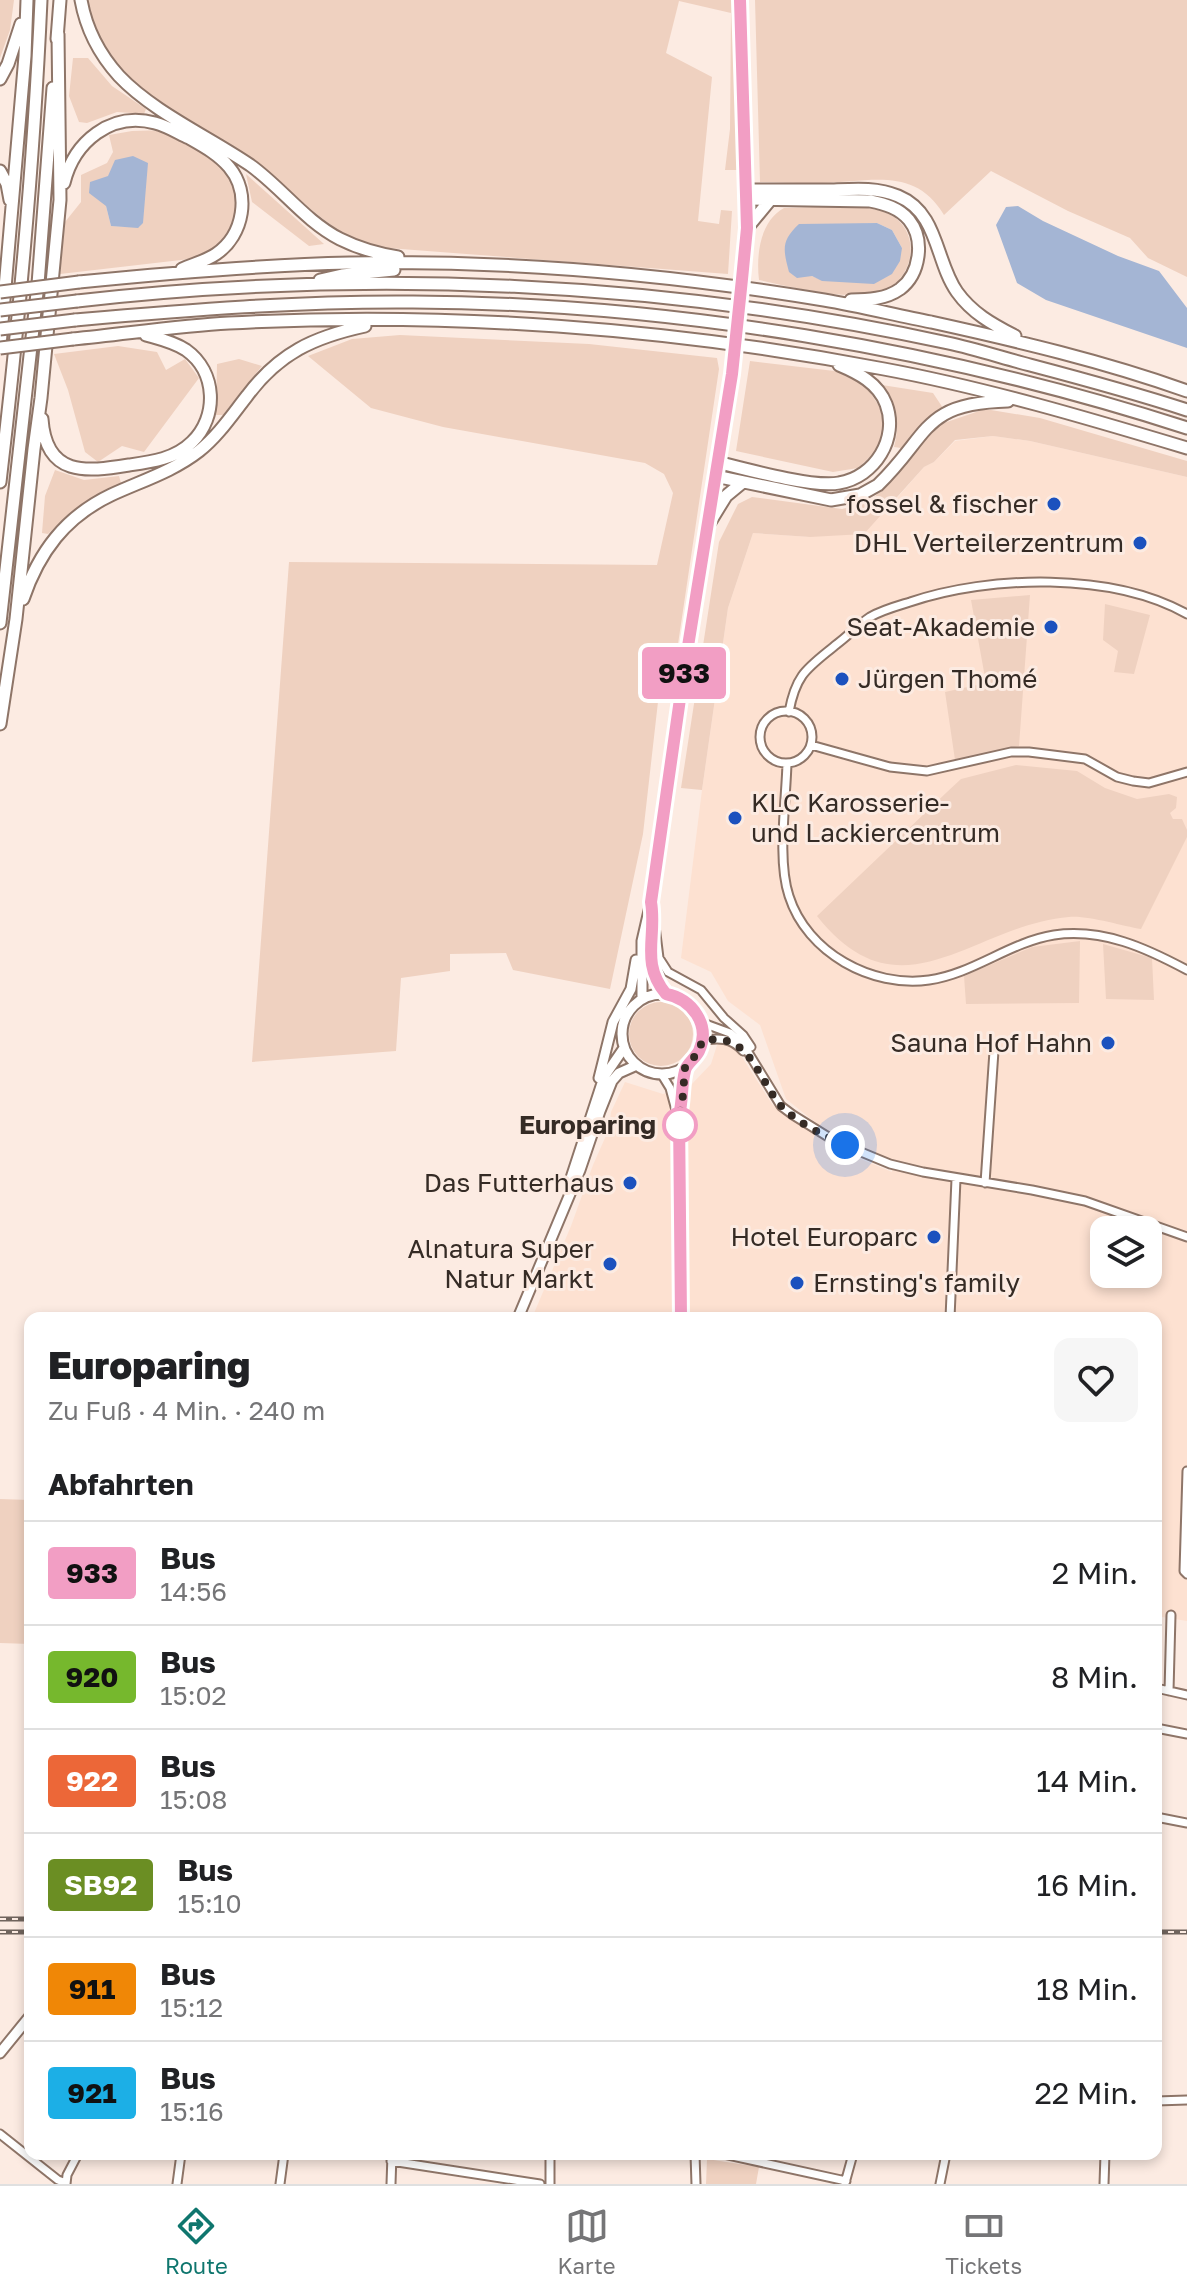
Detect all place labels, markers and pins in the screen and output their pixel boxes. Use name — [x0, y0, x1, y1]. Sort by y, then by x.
place label: fossel & fischer — [846, 488, 1038, 519]
marker: fossel & fischer — [1045, 495, 1063, 513]
place label: DHL Verteilerzentrum — [854, 527, 1124, 558]
marker: DHL Verteilerzentrum — [1131, 534, 1149, 552]
place label: Seat-Akademie — [846, 611, 1035, 642]
marker: Seat-Akademie — [1042, 618, 1060, 636]
place label: Jürgen Thomé — [858, 663, 1037, 694]
marker: Jürgen Thomé — [833, 670, 851, 688]
place label: KLC Karosserie- und Lackiercentrum — [751, 787, 1000, 848]
marker: KLC Karosserie- und Lackiercentrum — [726, 809, 744, 827]
place label: Sauna Hof Hahn — [890, 1027, 1092, 1058]
marker: Sauna Hof Hahn — [1099, 1034, 1117, 1052]
marker: Europaring — [663, 1108, 697, 1142]
place label: Europaring — [519, 1109, 656, 1140]
place label: Das Futterhaus — [424, 1167, 614, 1198]
marker: Das Futterhaus — [621, 1174, 639, 1192]
place label: Hotel Europarc — [731, 1221, 918, 1252]
marker: Hotel Europarc — [925, 1228, 943, 1246]
place label: Alnatura Super Natur Markt — [408, 1233, 594, 1294]
marker: Alnatura Super Natur Markt — [601, 1255, 619, 1273]
place label: Ernsting's family — [813, 1267, 1021, 1298]
marker: Ernsting's family — [788, 1274, 806, 1292]

